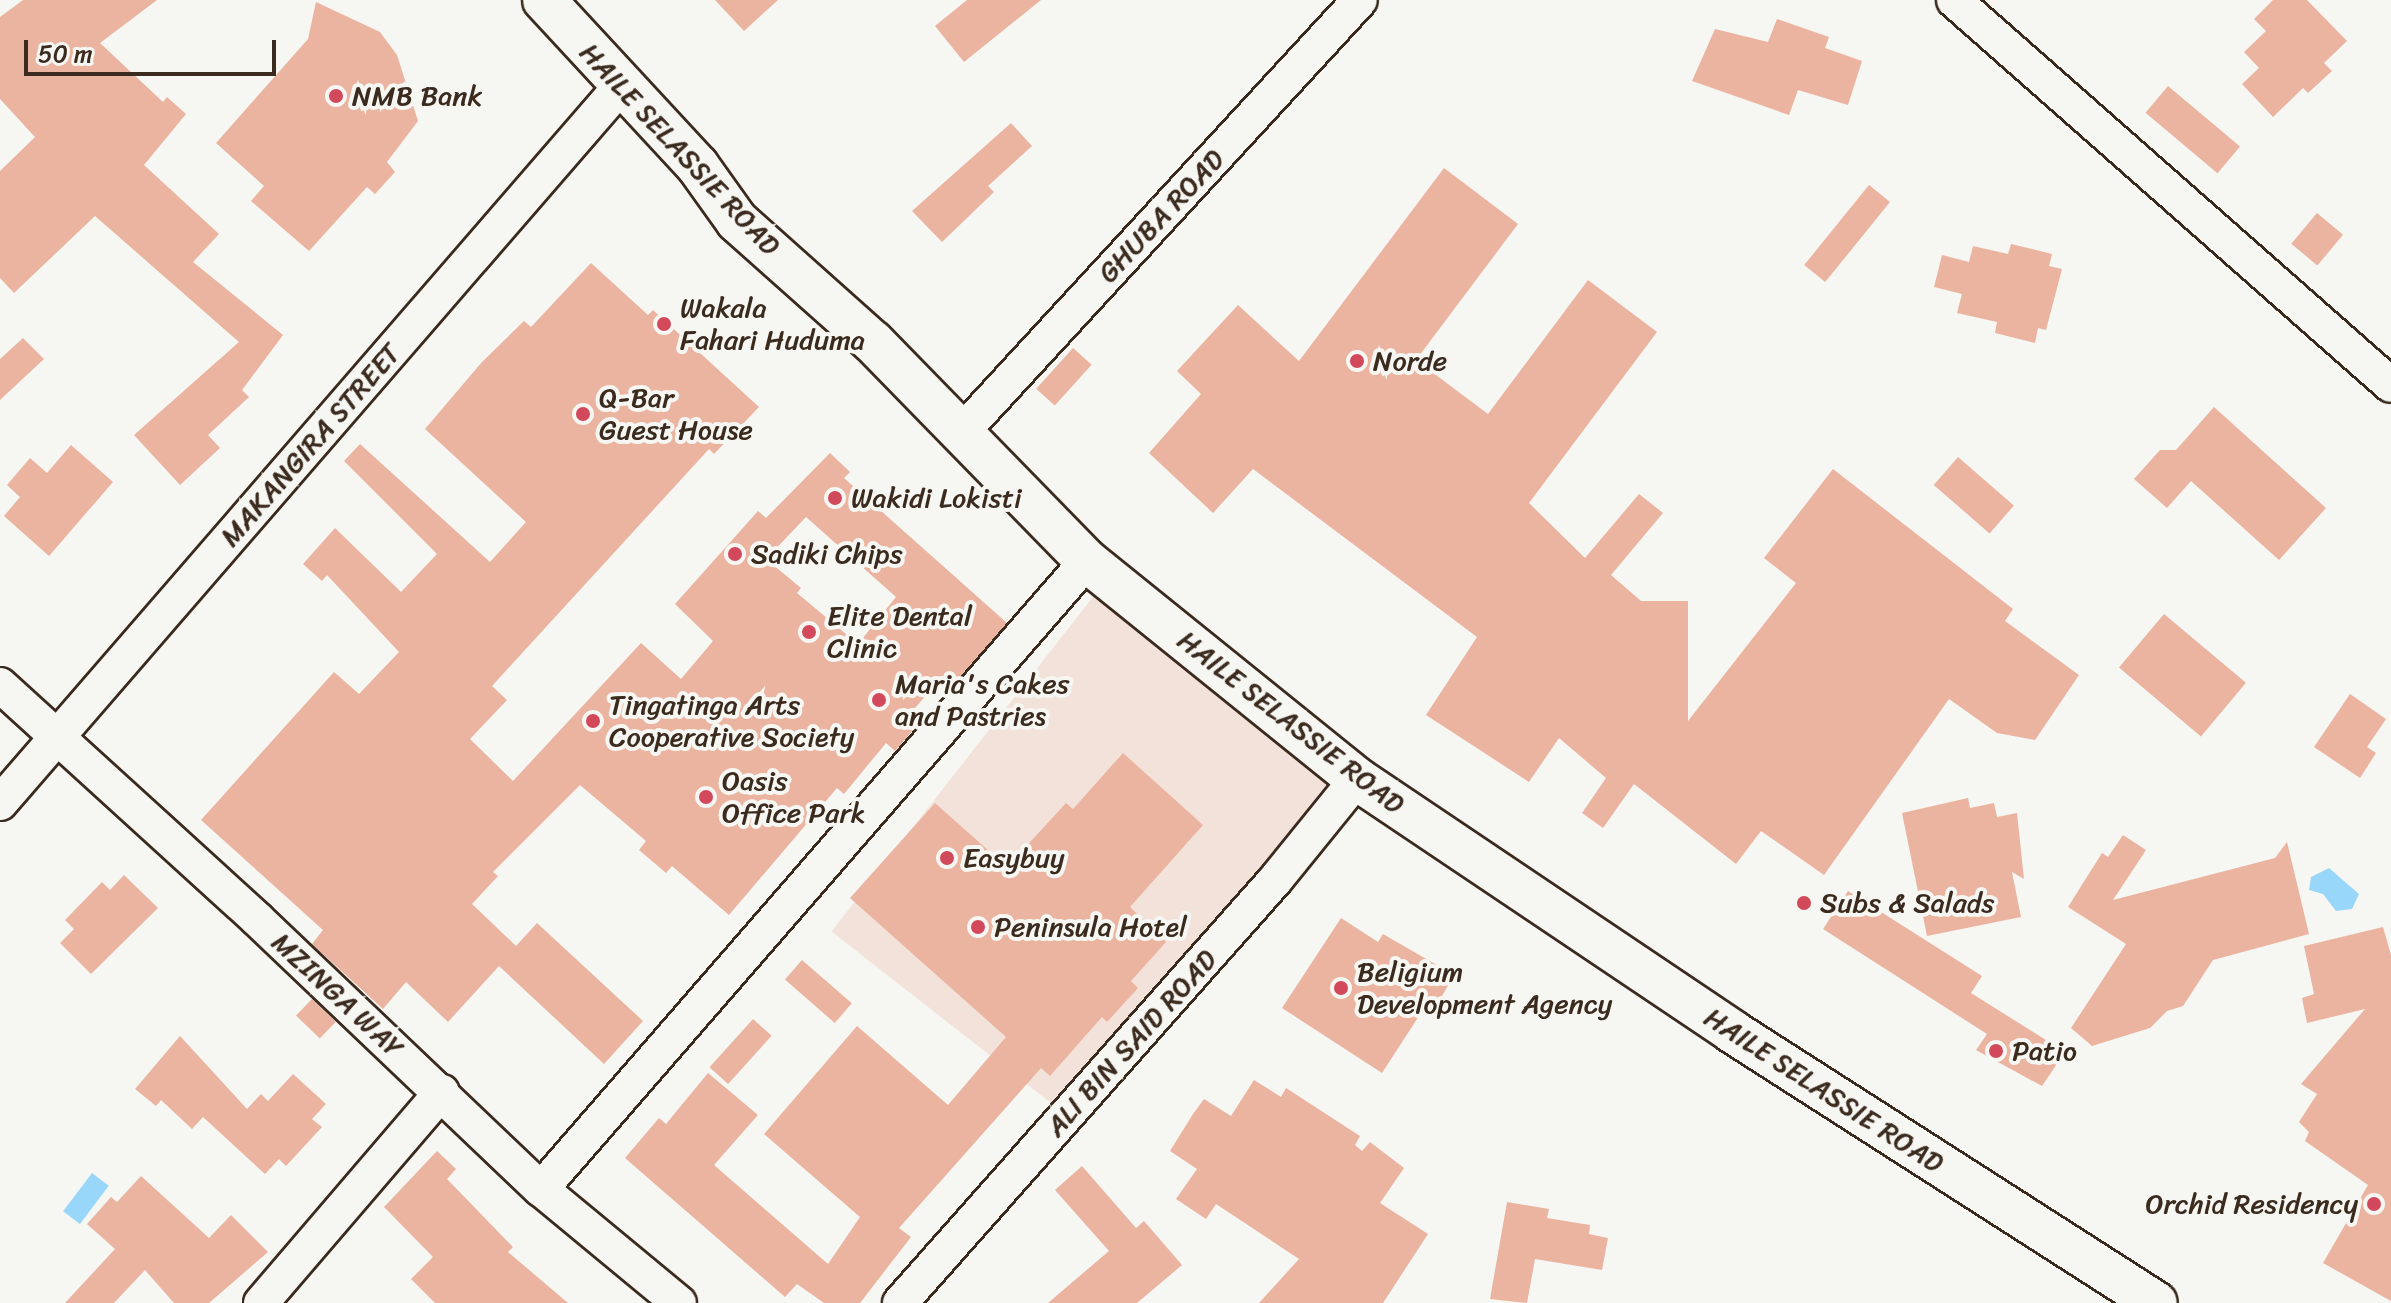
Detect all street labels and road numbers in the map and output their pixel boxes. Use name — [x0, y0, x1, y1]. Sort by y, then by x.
street label: HAILE SELASSIE ROAD — [572, 35, 788, 263]
street label: GHUBA ROAD — [1091, 143, 1231, 289]
street label: MAKANGIRA STREET — [212, 336, 408, 554]
street label: HAILE SELASSIE ROAD — [1170, 622, 1412, 822]
street label: MZINGA WAY — [266, 926, 410, 1064]
street label: ALI BIN SAID ROAD — [1038, 942, 1224, 1144]
street label: HAILE SELASSIE ROAD — [1697, 999, 1951, 1181]

